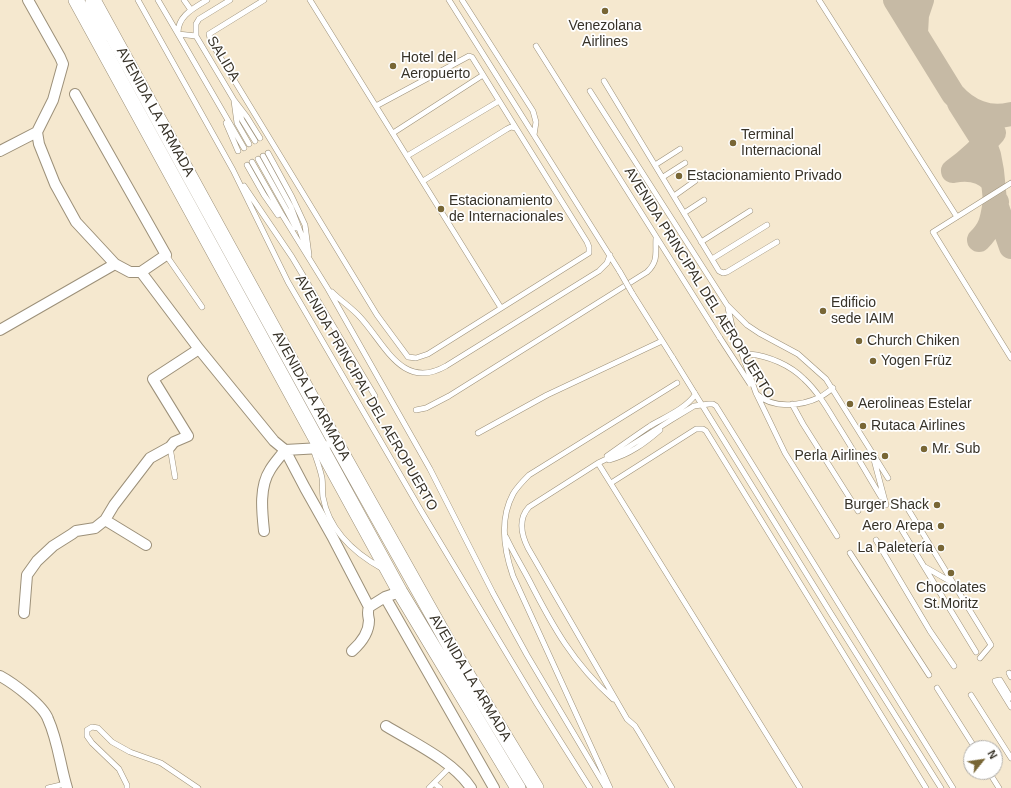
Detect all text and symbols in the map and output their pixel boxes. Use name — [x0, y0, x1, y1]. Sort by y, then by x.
marker: Venezolana Airlines — [600, 6, 610, 16]
place label: Venezolana Airlines — [568, 18, 642, 50]
street label: SALIDA — [203, 33, 243, 85]
street label: AVENIDA LA ARMADA — [112, 44, 198, 180]
place label: Hotel del Aeropuerto — [401, 50, 470, 82]
marker: Hotel del Aeropuerto — [388, 61, 398, 71]
place label: Terminal Internacional — [741, 127, 821, 160]
marker: Terminal Internacional — [728, 138, 738, 148]
street label: AVENIDA PRINCIPAL DEL AEROPUERTO — [620, 164, 778, 402]
place label: Estacionamiento Privado — [687, 168, 842, 184]
marker: Estacionamiento Privado — [674, 171, 684, 181]
place label: Estacionamiento de Internacionales — [449, 193, 563, 226]
marker: Estacionamiento de Internacionales — [436, 204, 446, 214]
street label: AVENIDA PRINCIPAL DEL AEROPUERTO — [291, 272, 441, 514]
place label: Edificio sede IAIM — [831, 295, 894, 328]
marker: Edificio sede IAIM — [818, 306, 828, 316]
street label: AVENIDA LA ARMADA — [268, 328, 354, 464]
place label: Church Chiken — [867, 333, 960, 349]
marker: Church Chiken — [854, 336, 864, 346]
place label: Yogen Früz — [881, 353, 952, 369]
marker: Yogen Früz — [868, 356, 878, 366]
place label: Aerolineas Estelar — [858, 396, 972, 412]
marker: Aerolineas Estelar — [845, 399, 855, 409]
place label: Rutaca Airlines — [871, 418, 965, 434]
marker: Rutaca Airlines — [858, 421, 868, 431]
place label: Mr. Sub — [932, 441, 980, 457]
marker: Mr. Sub — [919, 444, 929, 454]
place label: Perla Airlines — [795, 448, 877, 464]
marker: Perla Airlines — [880, 451, 890, 461]
place label: Burger Shack — [844, 497, 929, 513]
marker: Burger Shack — [932, 500, 942, 510]
place label: Aero Arepa — [862, 518, 933, 534]
marker: Aero Arepa — [936, 521, 946, 531]
place label: La Paletería — [858, 540, 933, 556]
marker: La Paletería — [936, 543, 946, 553]
marker: Chocolates St.Moritz — [946, 568, 956, 578]
place label: Chocolates St.Moritz — [916, 580, 986, 612]
street label: AVENIDA LA ARMADA — [425, 611, 515, 745]
north arrow — [963, 740, 1003, 780]
text: N — [985, 748, 1000, 761]

